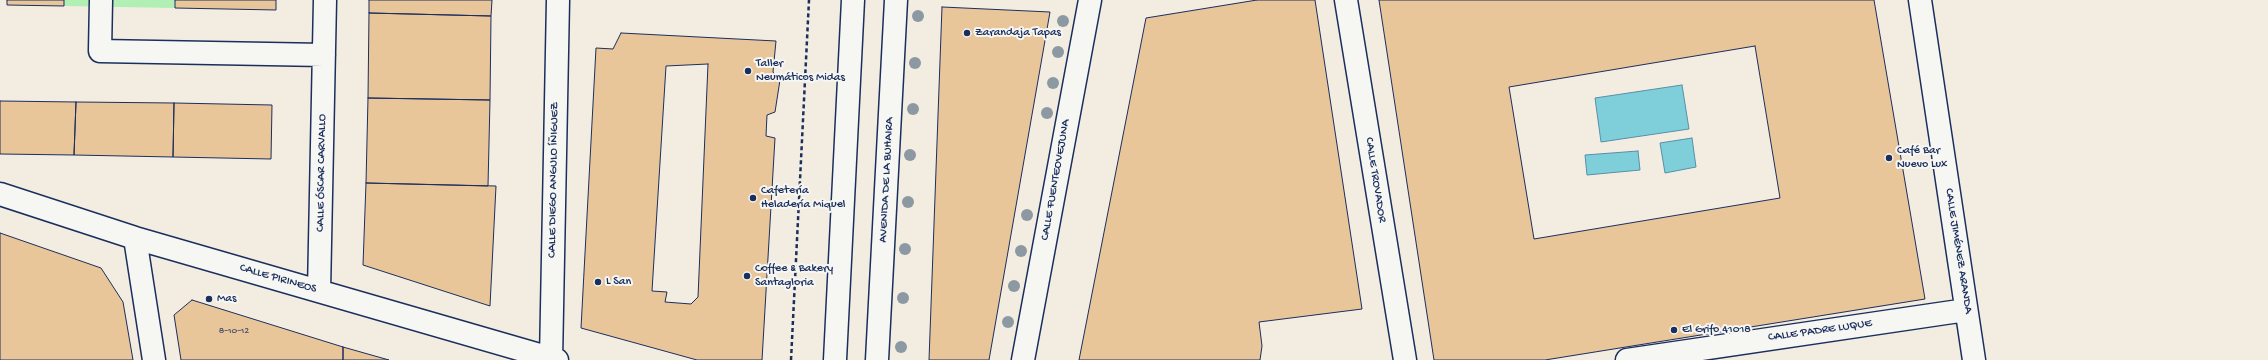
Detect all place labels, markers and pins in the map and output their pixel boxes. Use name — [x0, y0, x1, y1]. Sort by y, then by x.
place label: Zarandaja Tapas — [975, 26, 1061, 40]
marker: Zarandaja Tapas — [962, 28, 972, 38]
place label: Taller Neumáticos Midas — [756, 57, 845, 85]
marker: Taller Neumáticos Midas — [743, 66, 753, 76]
place label: Café Bar Nuevo Lux — [1897, 144, 1947, 172]
marker: Café Bar Nuevo Lux — [1884, 153, 1894, 163]
place label: Cafetería Heladería Miquel — [761, 184, 845, 212]
marker: Cafetería Heladería Miquel — [748, 193, 758, 203]
place label: Coffee & Bakery Santagloria — [755, 262, 833, 290]
marker: Coffee & Bakery Santagloria — [742, 271, 752, 281]
place label: L San — [606, 275, 631, 289]
marker: L San — [593, 277, 603, 287]
place label: Mas — [217, 292, 236, 306]
marker: Mas — [204, 294, 214, 304]
place label: El Grifo 41018 — [1682, 323, 1751, 337]
marker: El Grifo 41018 — [1669, 325, 1679, 335]

